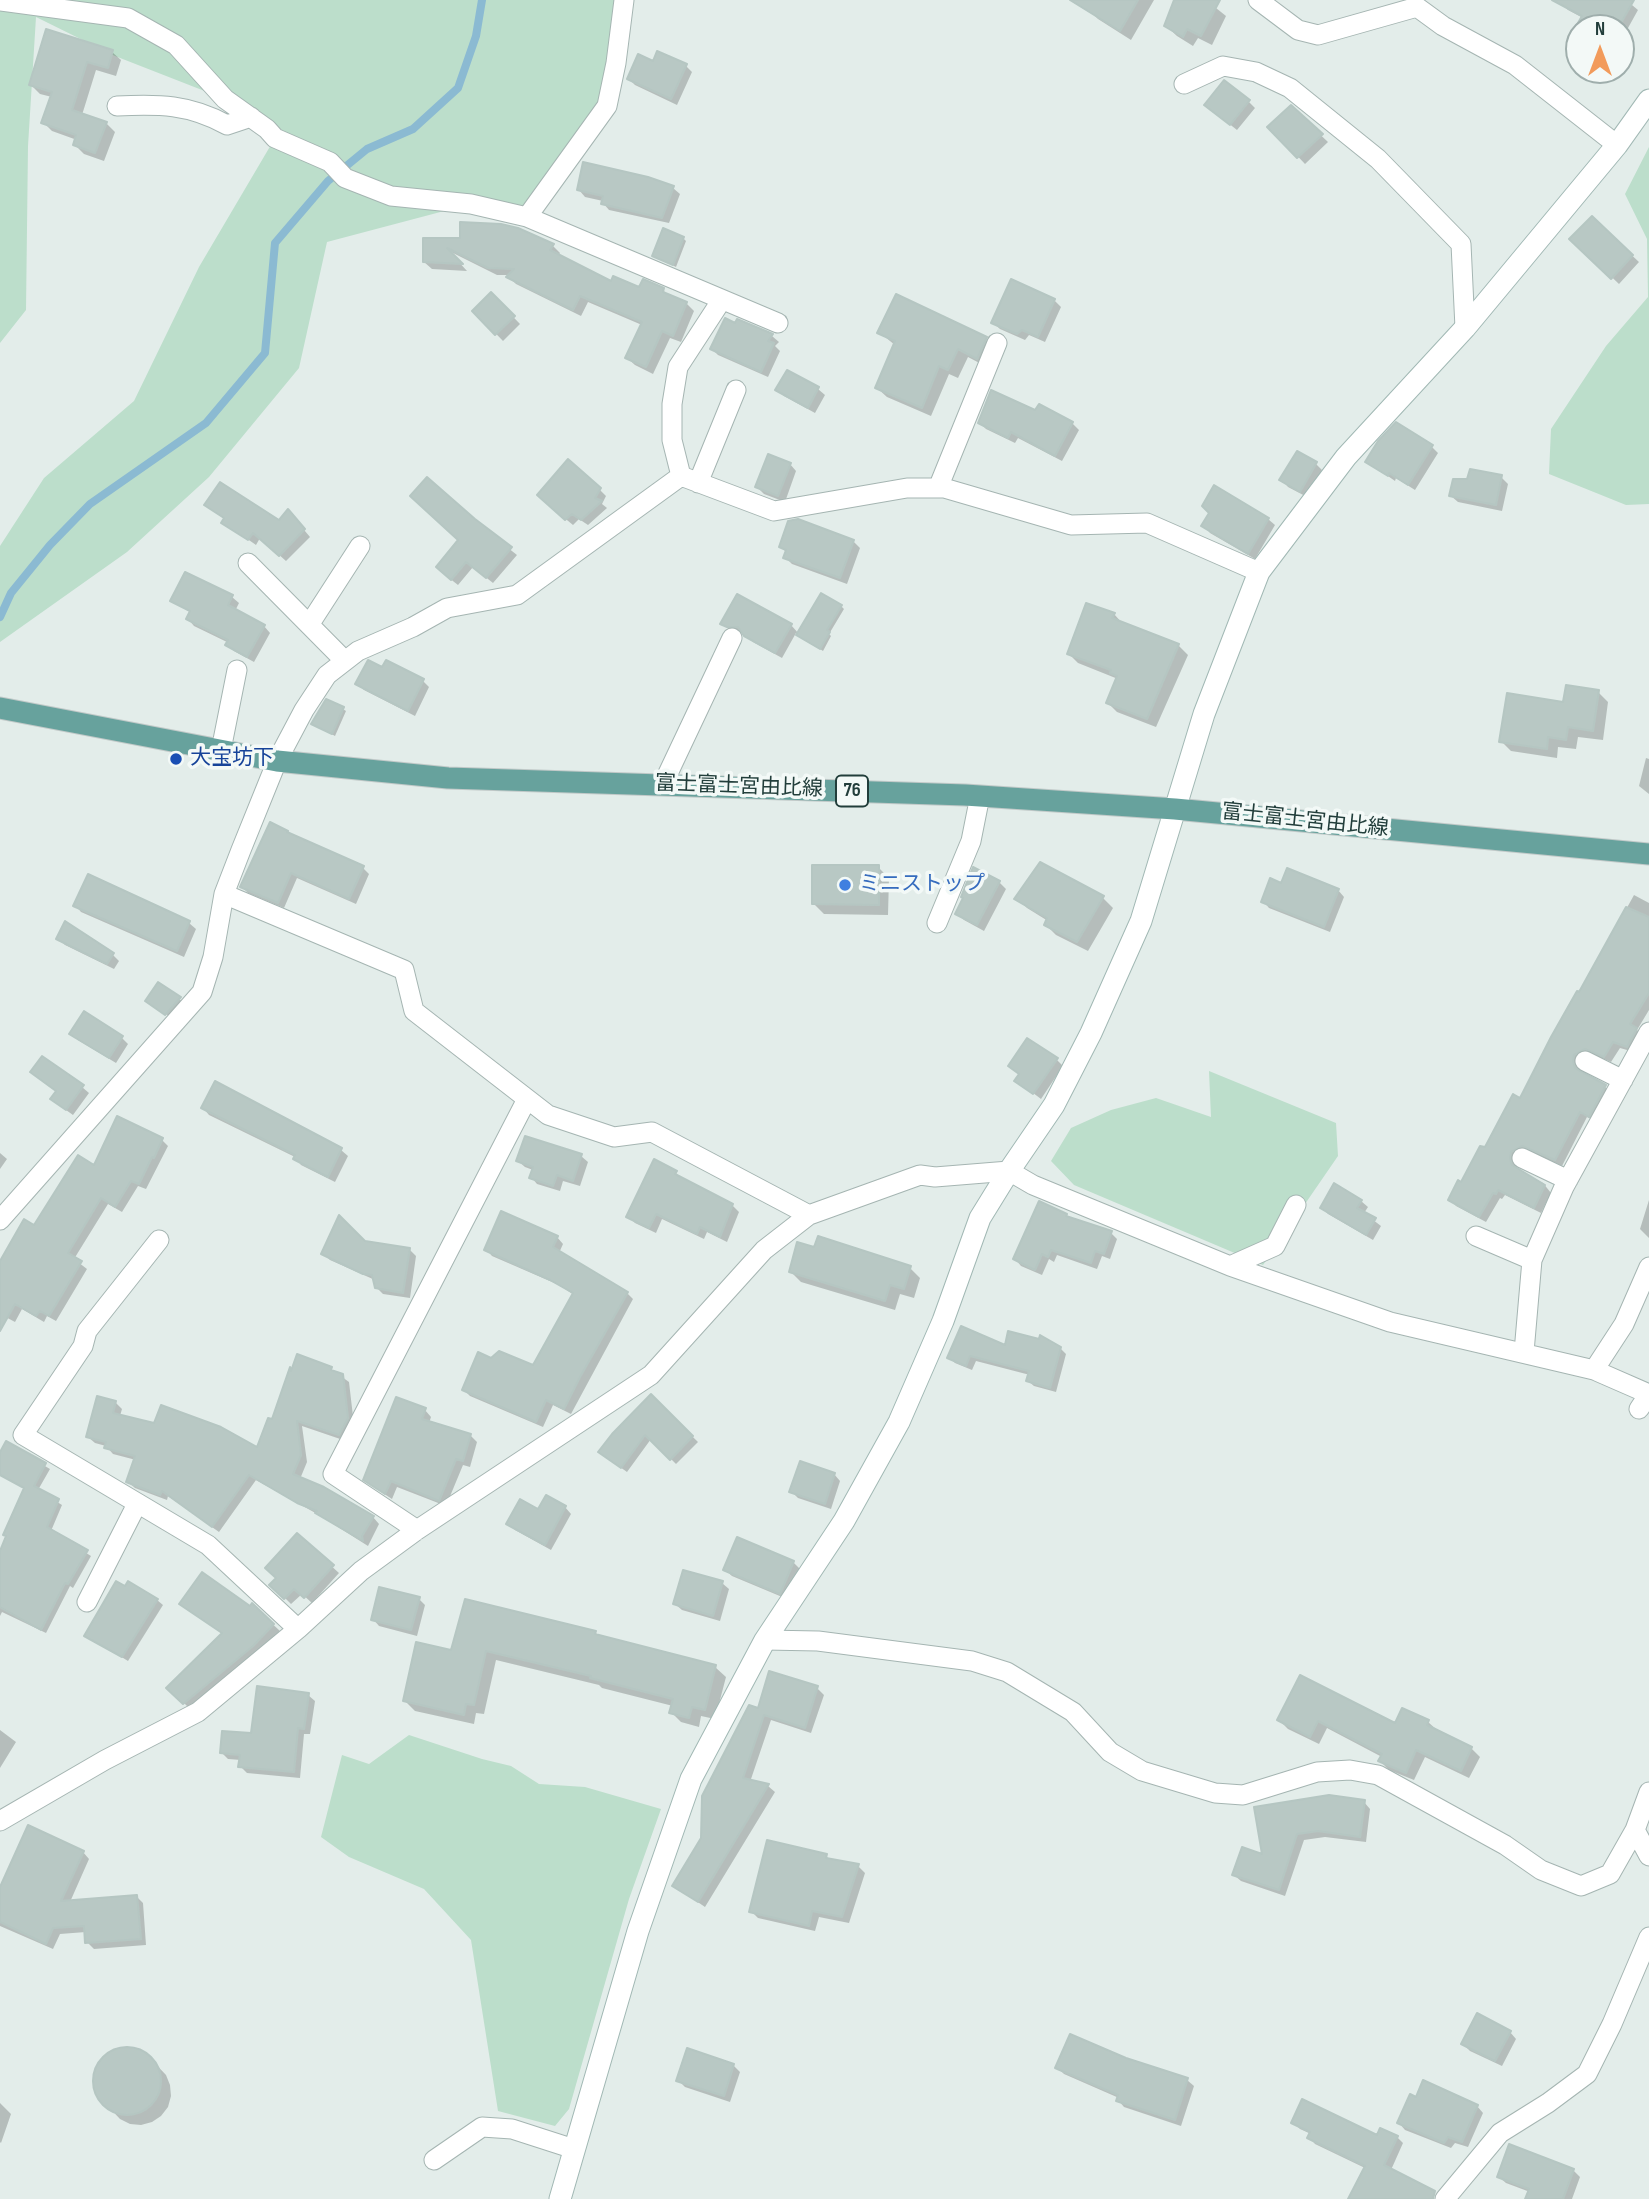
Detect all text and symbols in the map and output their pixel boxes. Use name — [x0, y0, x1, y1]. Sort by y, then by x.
north arrow — [1565, 14, 1635, 84]
text: N — [1595, 18, 1605, 41]
place label: 大宝坊下 — [190, 746, 274, 772]
marker: 大宝坊下 — [168, 751, 184, 767]
street label: 富士富士宮由比線 — [655, 771, 823, 803]
road number: 76 — [836, 776, 868, 806]
street label: 富士富士宮由比線 — [1220, 800, 1390, 842]
place label: ミニストップ — [859, 872, 985, 898]
marker: ミニストップ — [837, 877, 853, 893]

